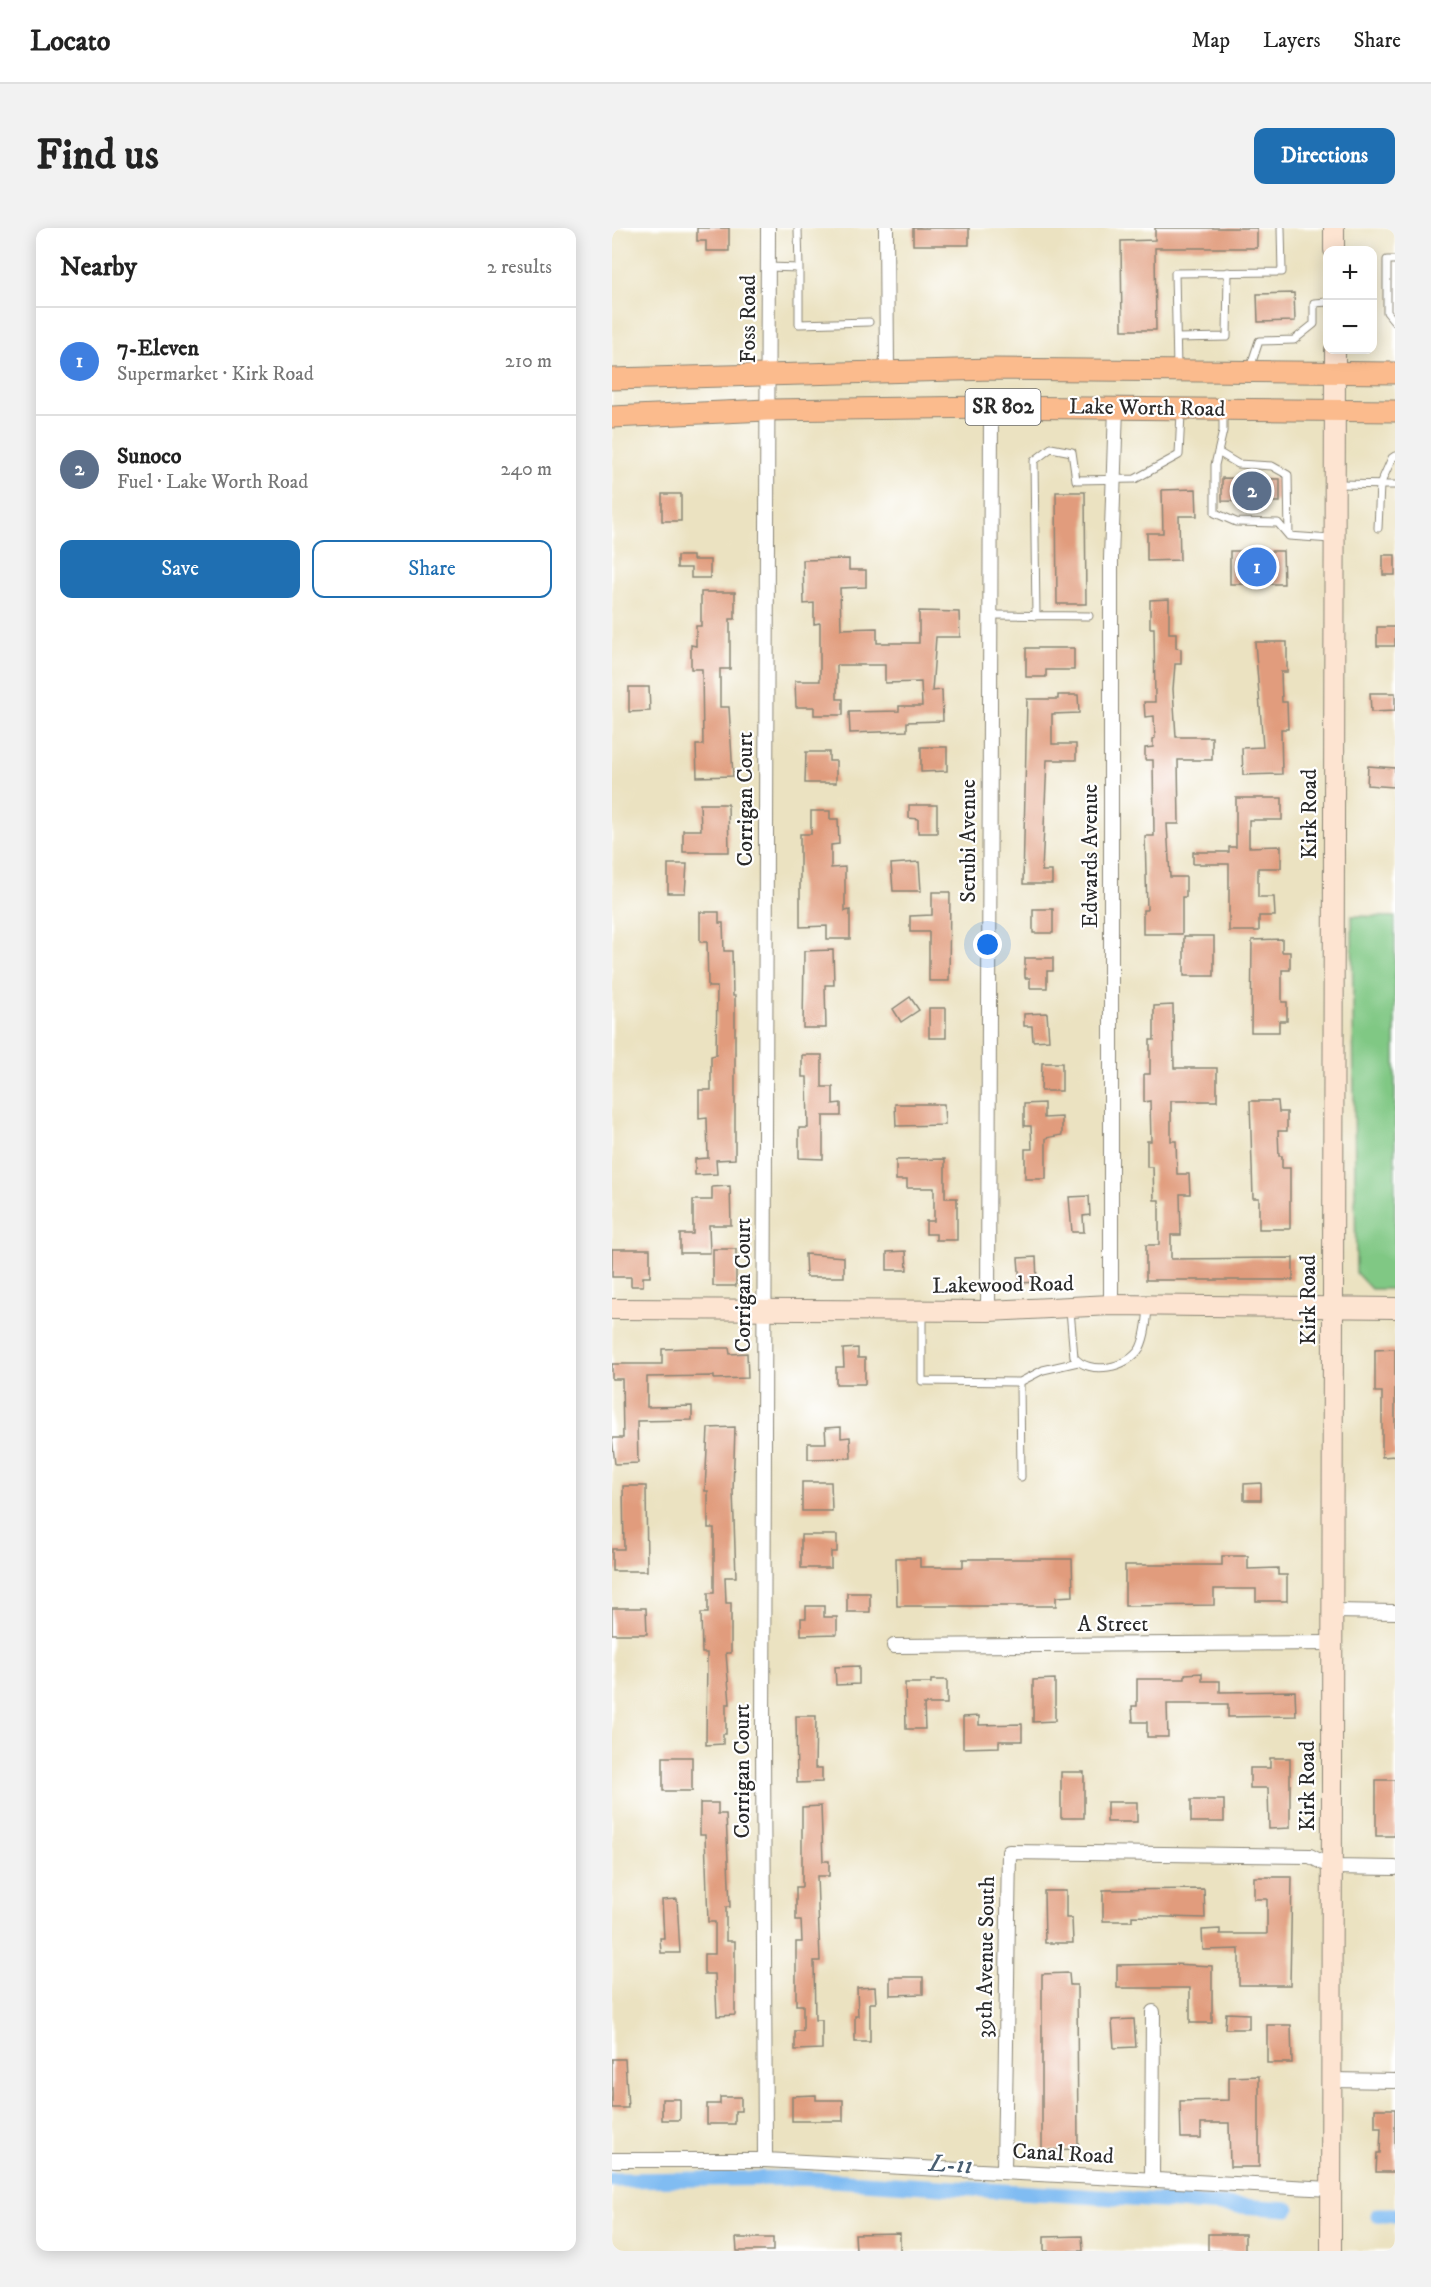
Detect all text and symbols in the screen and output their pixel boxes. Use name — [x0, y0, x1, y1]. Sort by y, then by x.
text: Locato — [30, 24, 110, 59]
text: Map — [1191, 28, 1230, 54]
text: Layers — [1263, 28, 1321, 54]
text: Share — [1354, 28, 1401, 54]
button: Directions — [1254, 128, 1395, 184]
text: Find us — [36, 130, 159, 182]
map controls — [1323, 246, 1377, 354]
button: + — [1323, 246, 1377, 300]
text: Nearby — [60, 251, 137, 284]
text: 2 results — [487, 255, 552, 280]
street label: Foss Road — [735, 275, 762, 363]
button: − — [1323, 300, 1377, 354]
text: 7-Eleven — [117, 335, 199, 362]
text: 1 — [76, 349, 83, 374]
text: 210 m — [505, 349, 552, 374]
text: Supermarket · Kirk Road — [117, 362, 314, 387]
road number: SR 802 — [966, 389, 1040, 425]
street label: Lake Worth Road — [1069, 393, 1225, 423]
text: Sunoco — [117, 443, 181, 470]
text: 2 — [75, 457, 84, 482]
text: 240 m — [501, 457, 552, 482]
pin: 2 — [1232, 468, 1272, 514]
text: Fuel · Lake Worth Road — [117, 470, 308, 495]
button: Save — [60, 540, 300, 598]
button: Share — [312, 540, 552, 598]
pin: 1 — [1238, 544, 1276, 590]
street label: Corrigan Court — [732, 732, 759, 866]
street label: Kirk Road — [1296, 769, 1323, 859]
street label: Serubi Avenue — [955, 779, 982, 903]
street label: Edwards Avenue — [1077, 784, 1104, 928]
your location — [973, 930, 1002, 959]
street label: Corrigan Court — [730, 1218, 757, 1352]
street label: Kirk Road — [1295, 1255, 1322, 1345]
street label: Lakewood Road — [932, 1270, 1074, 1300]
street label: A Street — [1078, 1611, 1148, 1638]
street label: Corrigan Court — [729, 1704, 756, 1838]
street label: Kirk Road — [1294, 1741, 1321, 1831]
street label: 39th Avenue South — [971, 1875, 1001, 2038]
street label: Canal Road — [1012, 2138, 1115, 2170]
water label: L-11 — [926, 2148, 974, 2181]

